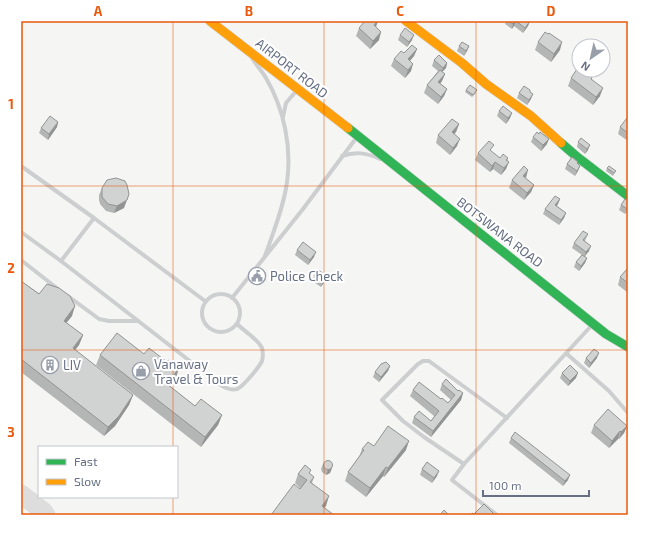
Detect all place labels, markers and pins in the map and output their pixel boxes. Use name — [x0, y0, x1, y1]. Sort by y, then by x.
public building icon: Police Check — [247, 266, 267, 286]
place label: Police Check — [270, 268, 343, 284]
building icon: LIV — [40, 355, 60, 375]
place label: Vanaway Travel & Tours — [154, 356, 238, 387]
place label: LIV — [63, 357, 81, 373]
shop icon: Vanaway Travel & Tours — [131, 361, 151, 381]

